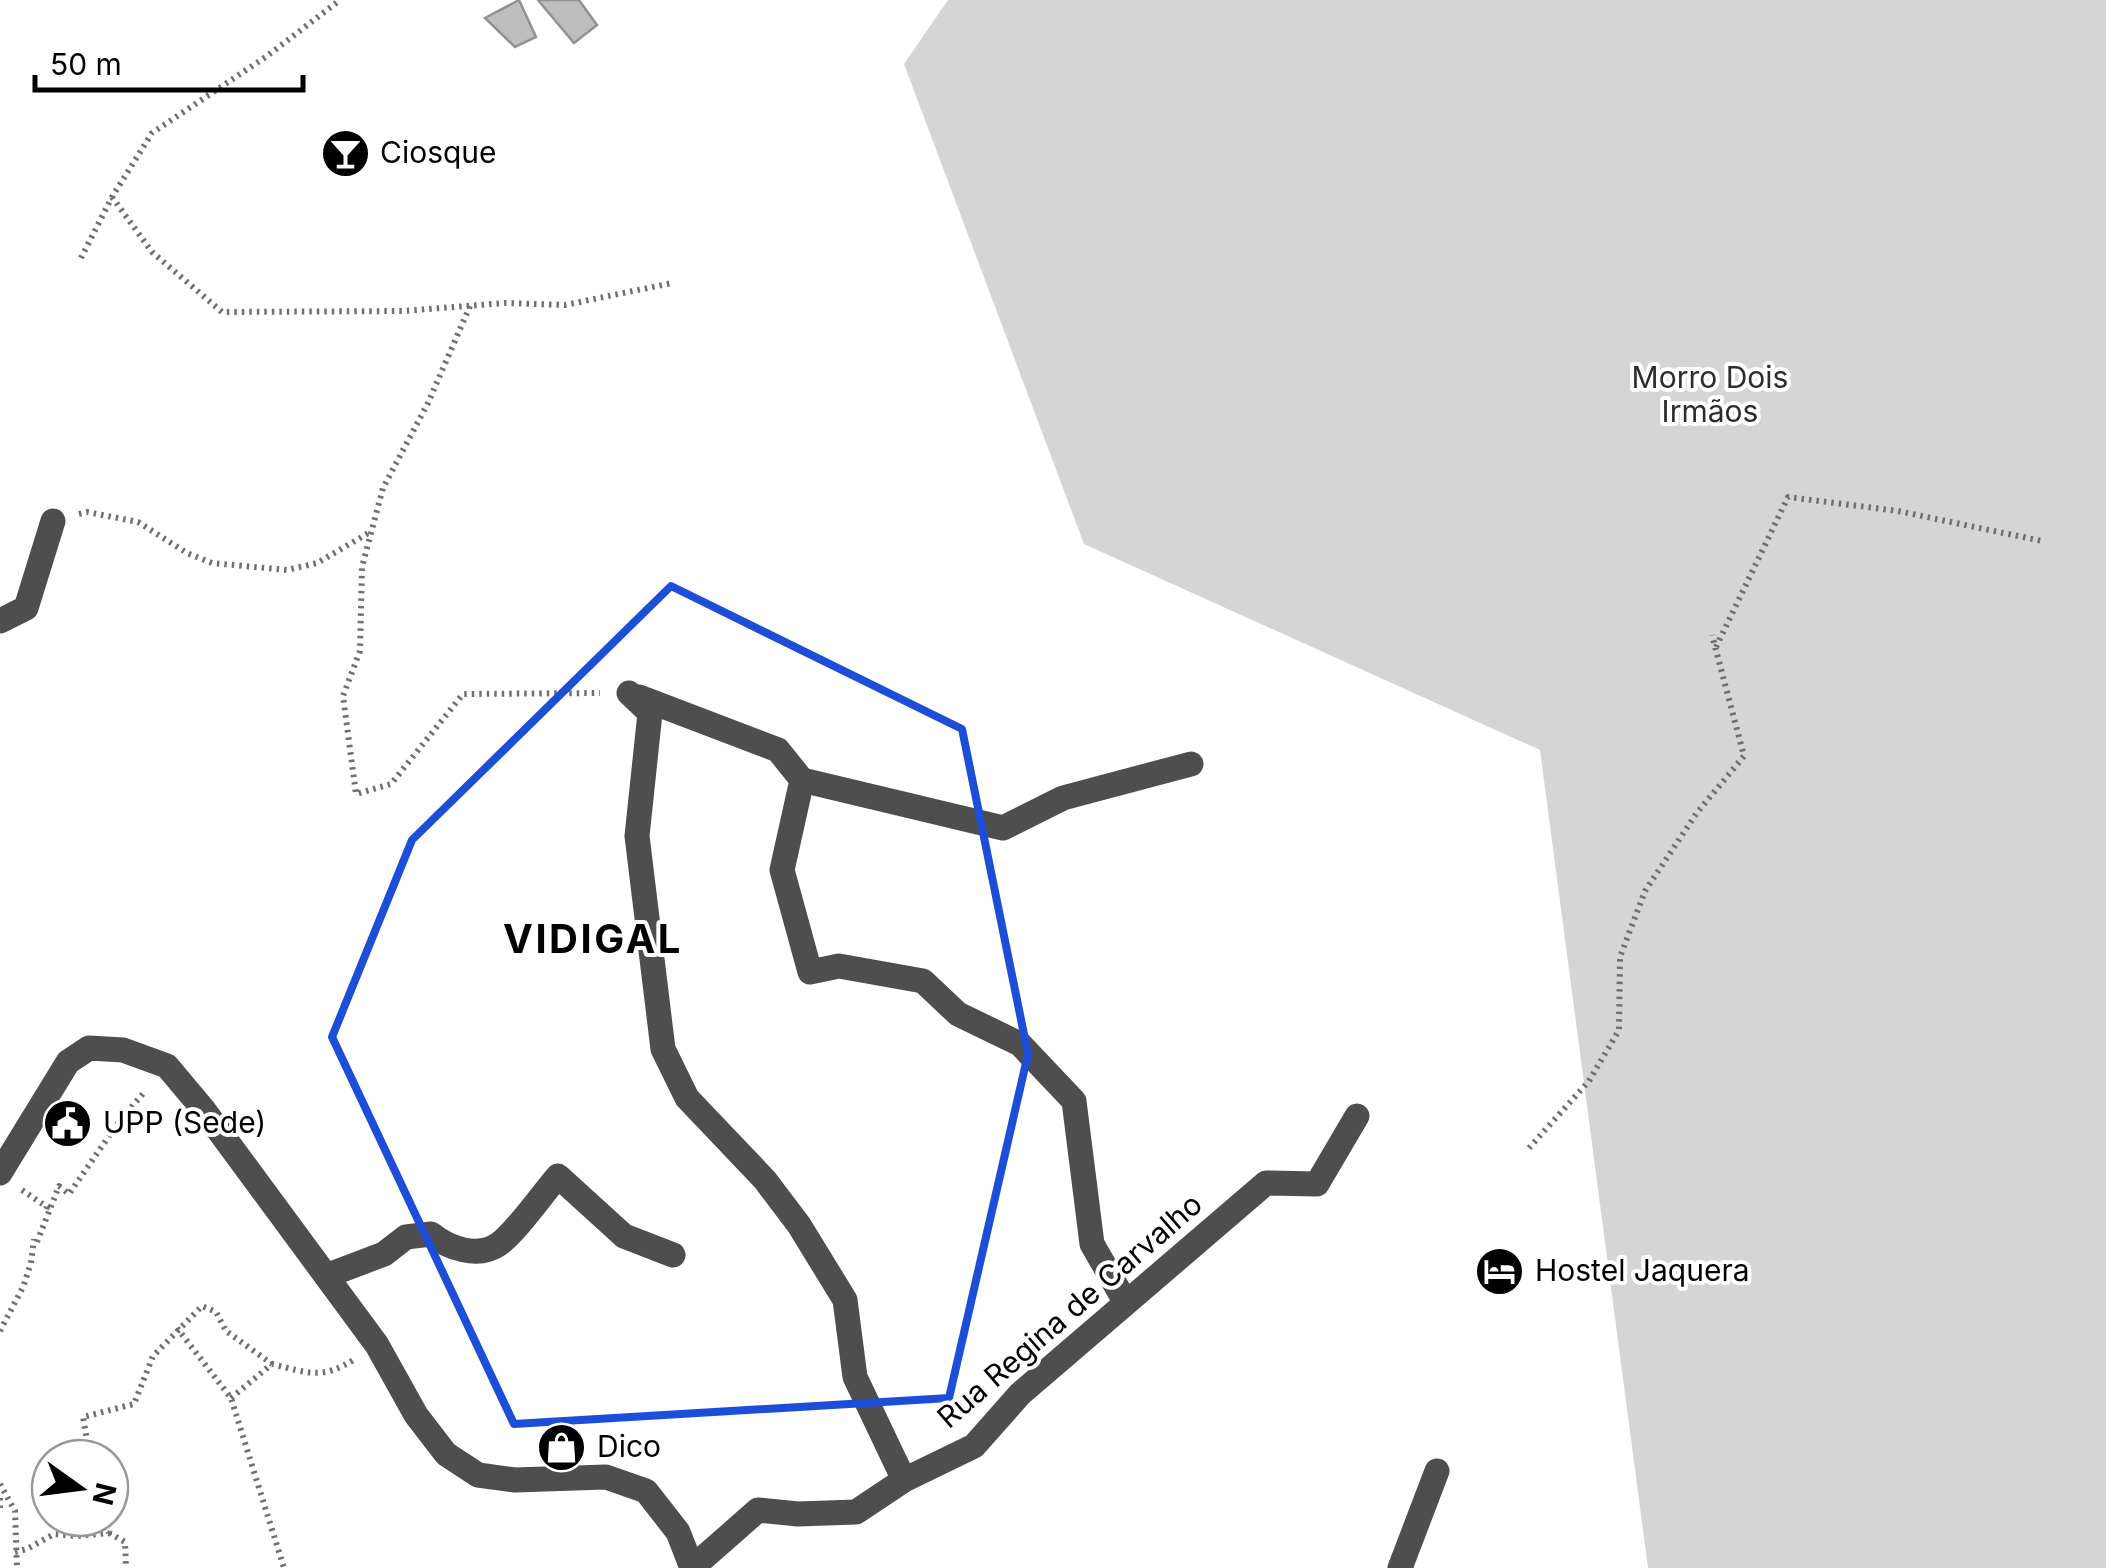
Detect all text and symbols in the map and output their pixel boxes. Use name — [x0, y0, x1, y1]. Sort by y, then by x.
scale bar — [35, 30, 302, 92]
text: 50 m — [50, 46, 122, 82]
bar icon: Ciosque — [319, 127, 371, 179]
place label: Ciosque — [380, 134, 497, 170]
park label: Morro Dois Irmãos — [1632, 359, 1788, 429]
district label: VIDIGAL — [503, 914, 683, 963]
public building icon: UPP (Sede) — [42, 1097, 94, 1149]
place label: UPP (Sede) — [103, 1104, 266, 1140]
street label: Rua Regina de Carvalho — [930, 1186, 1209, 1435]
hotel icon: Hostel Jaquera — [1474, 1245, 1526, 1297]
place label: Hostel Jaquera — [1535, 1252, 1750, 1288]
shop icon: Dico — [536, 1421, 588, 1473]
place label: Dico — [597, 1428, 661, 1464]
north arrow — [30, 1438, 130, 1538]
text: N — [85, 1480, 123, 1509]

